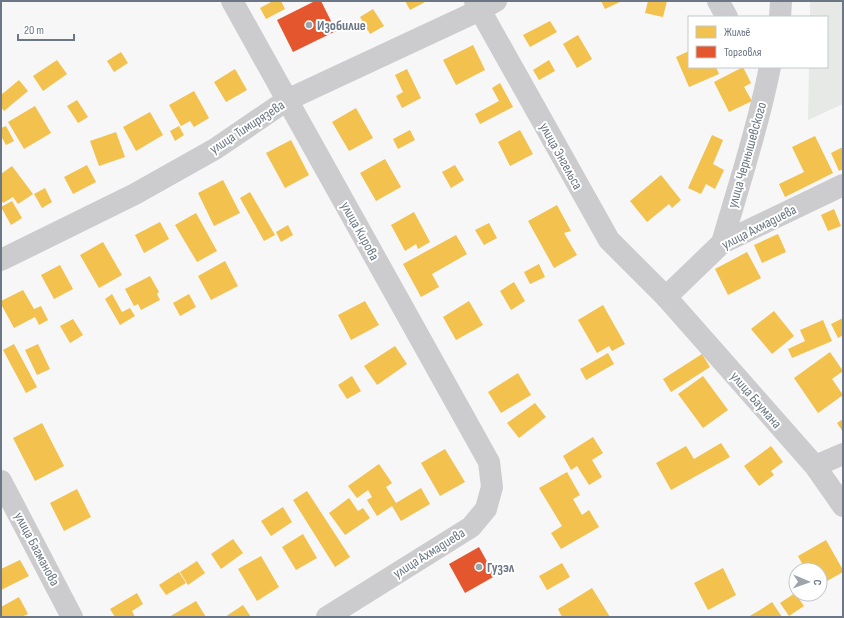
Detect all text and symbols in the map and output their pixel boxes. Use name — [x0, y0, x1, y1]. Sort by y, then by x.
scale bar — [18, 16, 74, 42]
legend — [688, 16, 828, 68]
place label: Изобилие — [317, 17, 366, 34]
marker: Изобилие — [304, 20, 314, 30]
text: 20 m — [24, 23, 44, 38]
text: Жильё — [724, 25, 751, 40]
text: Торговля — [724, 45, 762, 60]
street label: улица Тимирязева — [206, 96, 288, 158]
street label: улица Чернышевского — [724, 100, 770, 210]
street label: улица Энгельса — [536, 120, 586, 192]
street label: улица Кирова — [337, 199, 383, 263]
street label: улица Ахмадиева — [719, 201, 799, 253]
street label: улица Баумана — [727, 368, 785, 432]
street label: улица Багманова — [10, 509, 64, 589]
street label: улица Ахмадиева — [390, 524, 468, 582]
place label: Гузэл — [487, 559, 515, 576]
marker: Гузэл — [474, 562, 484, 572]
north arrow — [788, 562, 828, 602]
text: С — [811, 579, 824, 586]

